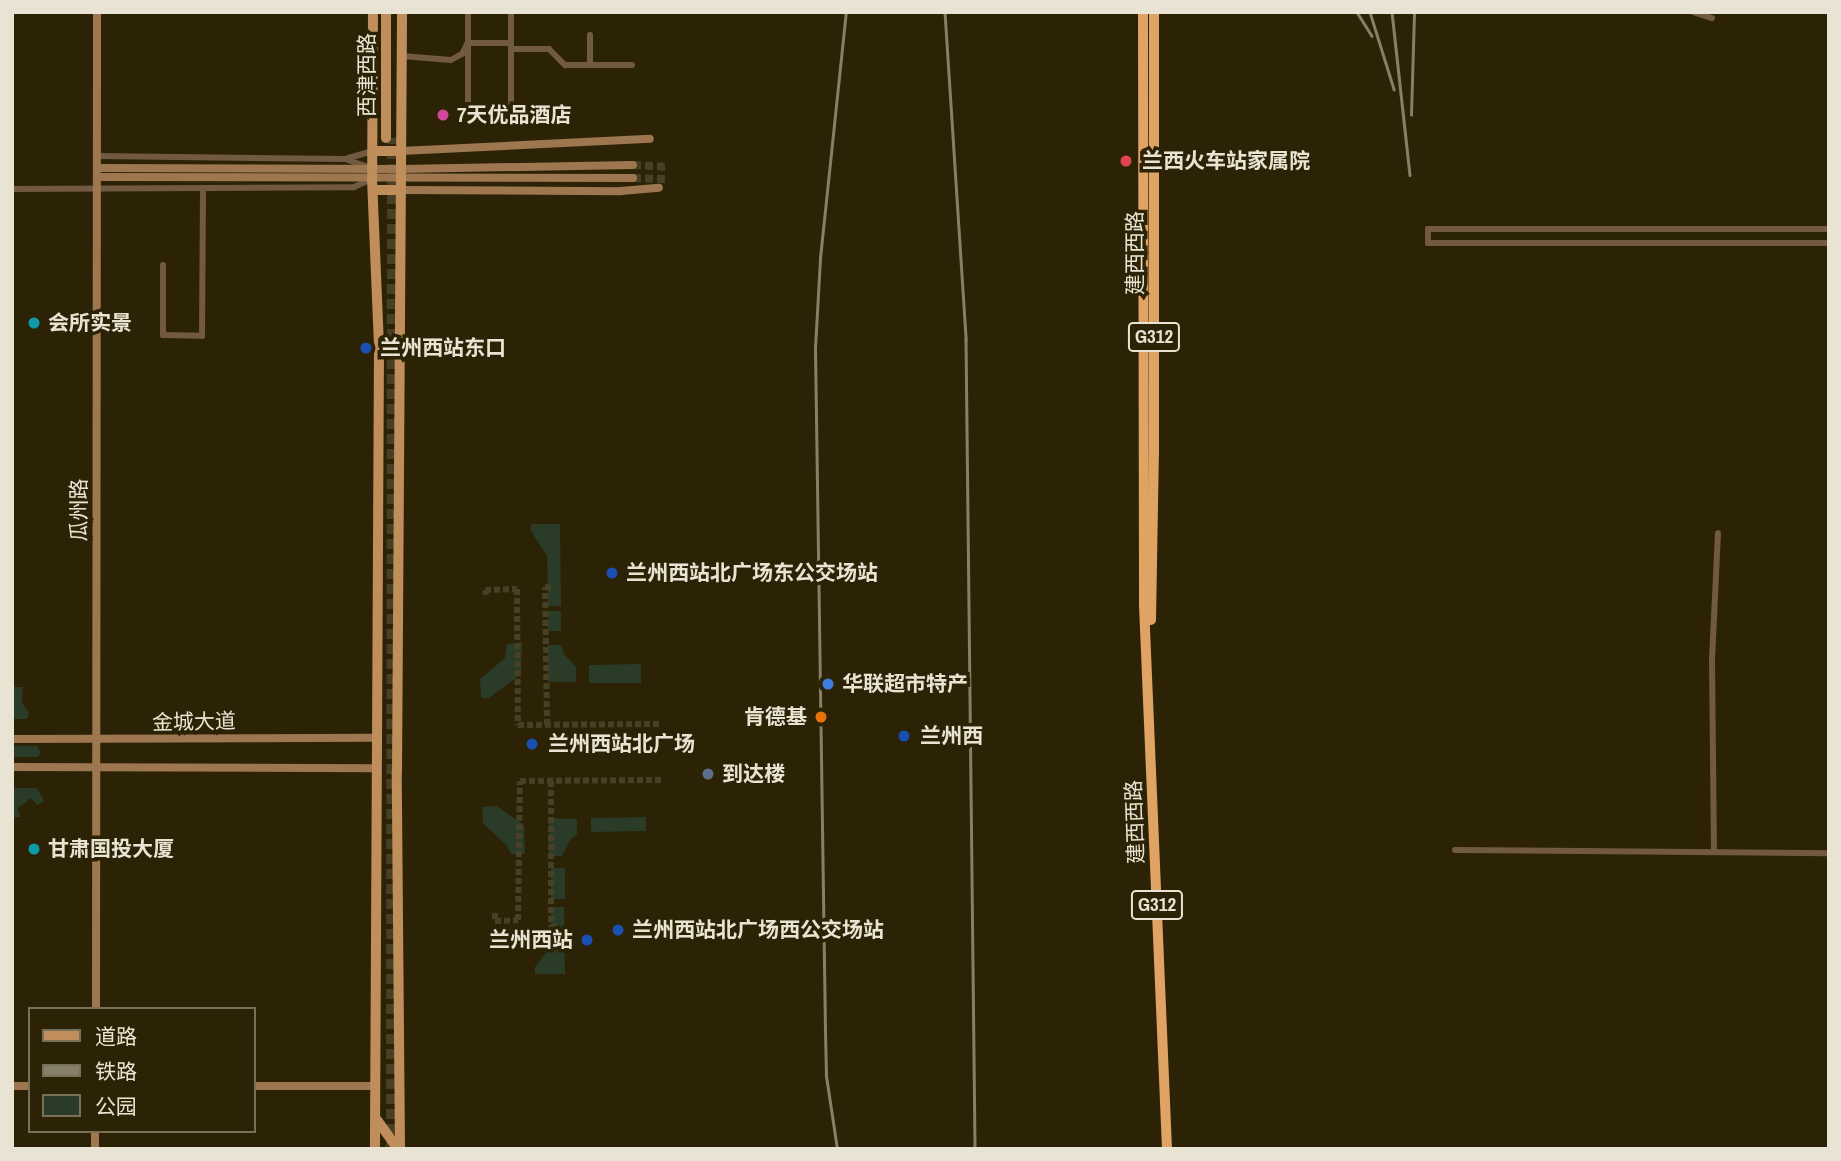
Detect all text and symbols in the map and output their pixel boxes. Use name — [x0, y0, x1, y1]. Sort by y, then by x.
street label: 西津西路 — [354, 33, 380, 117]
place label: 7天优品酒店 — [457, 102, 572, 128]
marker: 7天优品酒店 — [435, 107, 451, 123]
place label: 兰西火车站家属院 — [1142, 148, 1310, 174]
marker: 兰西火车站家属院 — [1116, 151, 1136, 171]
street label: 建西西路 — [1122, 211, 1148, 295]
place label: 会所实景 — [48, 310, 132, 336]
marker: 会所实景 — [26, 315, 42, 331]
road number: G312 — [1128, 322, 1180, 352]
place label: 兰州西站东口 — [380, 335, 506, 361]
marker: 兰州西站东口 — [358, 340, 374, 356]
street label: 瓜州路 — [66, 479, 92, 541]
place label: 兰州西站北广场东公交场站 — [626, 560, 878, 586]
marker: 兰州西站北广场东公交场站 — [604, 565, 620, 581]
place label: 华联超市特产 — [842, 671, 968, 697]
marker: 华联超市特产 — [820, 676, 836, 692]
place label: 肯德基 — [744, 704, 807, 730]
street label: 金城大道 — [152, 709, 236, 735]
marker: 肯德基 — [813, 709, 829, 725]
place label: 兰州西 — [920, 723, 983, 749]
marker: 兰州西 — [894, 726, 914, 746]
place label: 兰州西站北广场 — [548, 731, 695, 757]
marker: 兰州西站北广场 — [522, 734, 542, 754]
place label: 到达楼 — [722, 761, 785, 787]
marker: 到达楼 — [700, 766, 716, 782]
street label: 建西西路 — [1121, 780, 1149, 864]
place label: 甘肃国投大厦 — [48, 836, 174, 862]
marker: 甘肃国投大厦 — [26, 841, 42, 857]
road number: G312 — [1131, 890, 1183, 920]
place label: 兰州西站北广场西公交场站 — [632, 917, 884, 943]
marker: 兰州西站北广场西公交场站 — [610, 922, 626, 938]
place label: 兰州西站 — [489, 927, 573, 953]
marker: 兰州西站 — [579, 932, 595, 948]
legend — [28, 1007, 256, 1133]
text: 道路 — [95, 1022, 137, 1051]
text: 铁路 — [95, 1057, 137, 1086]
text: 公园 — [95, 1092, 137, 1121]

